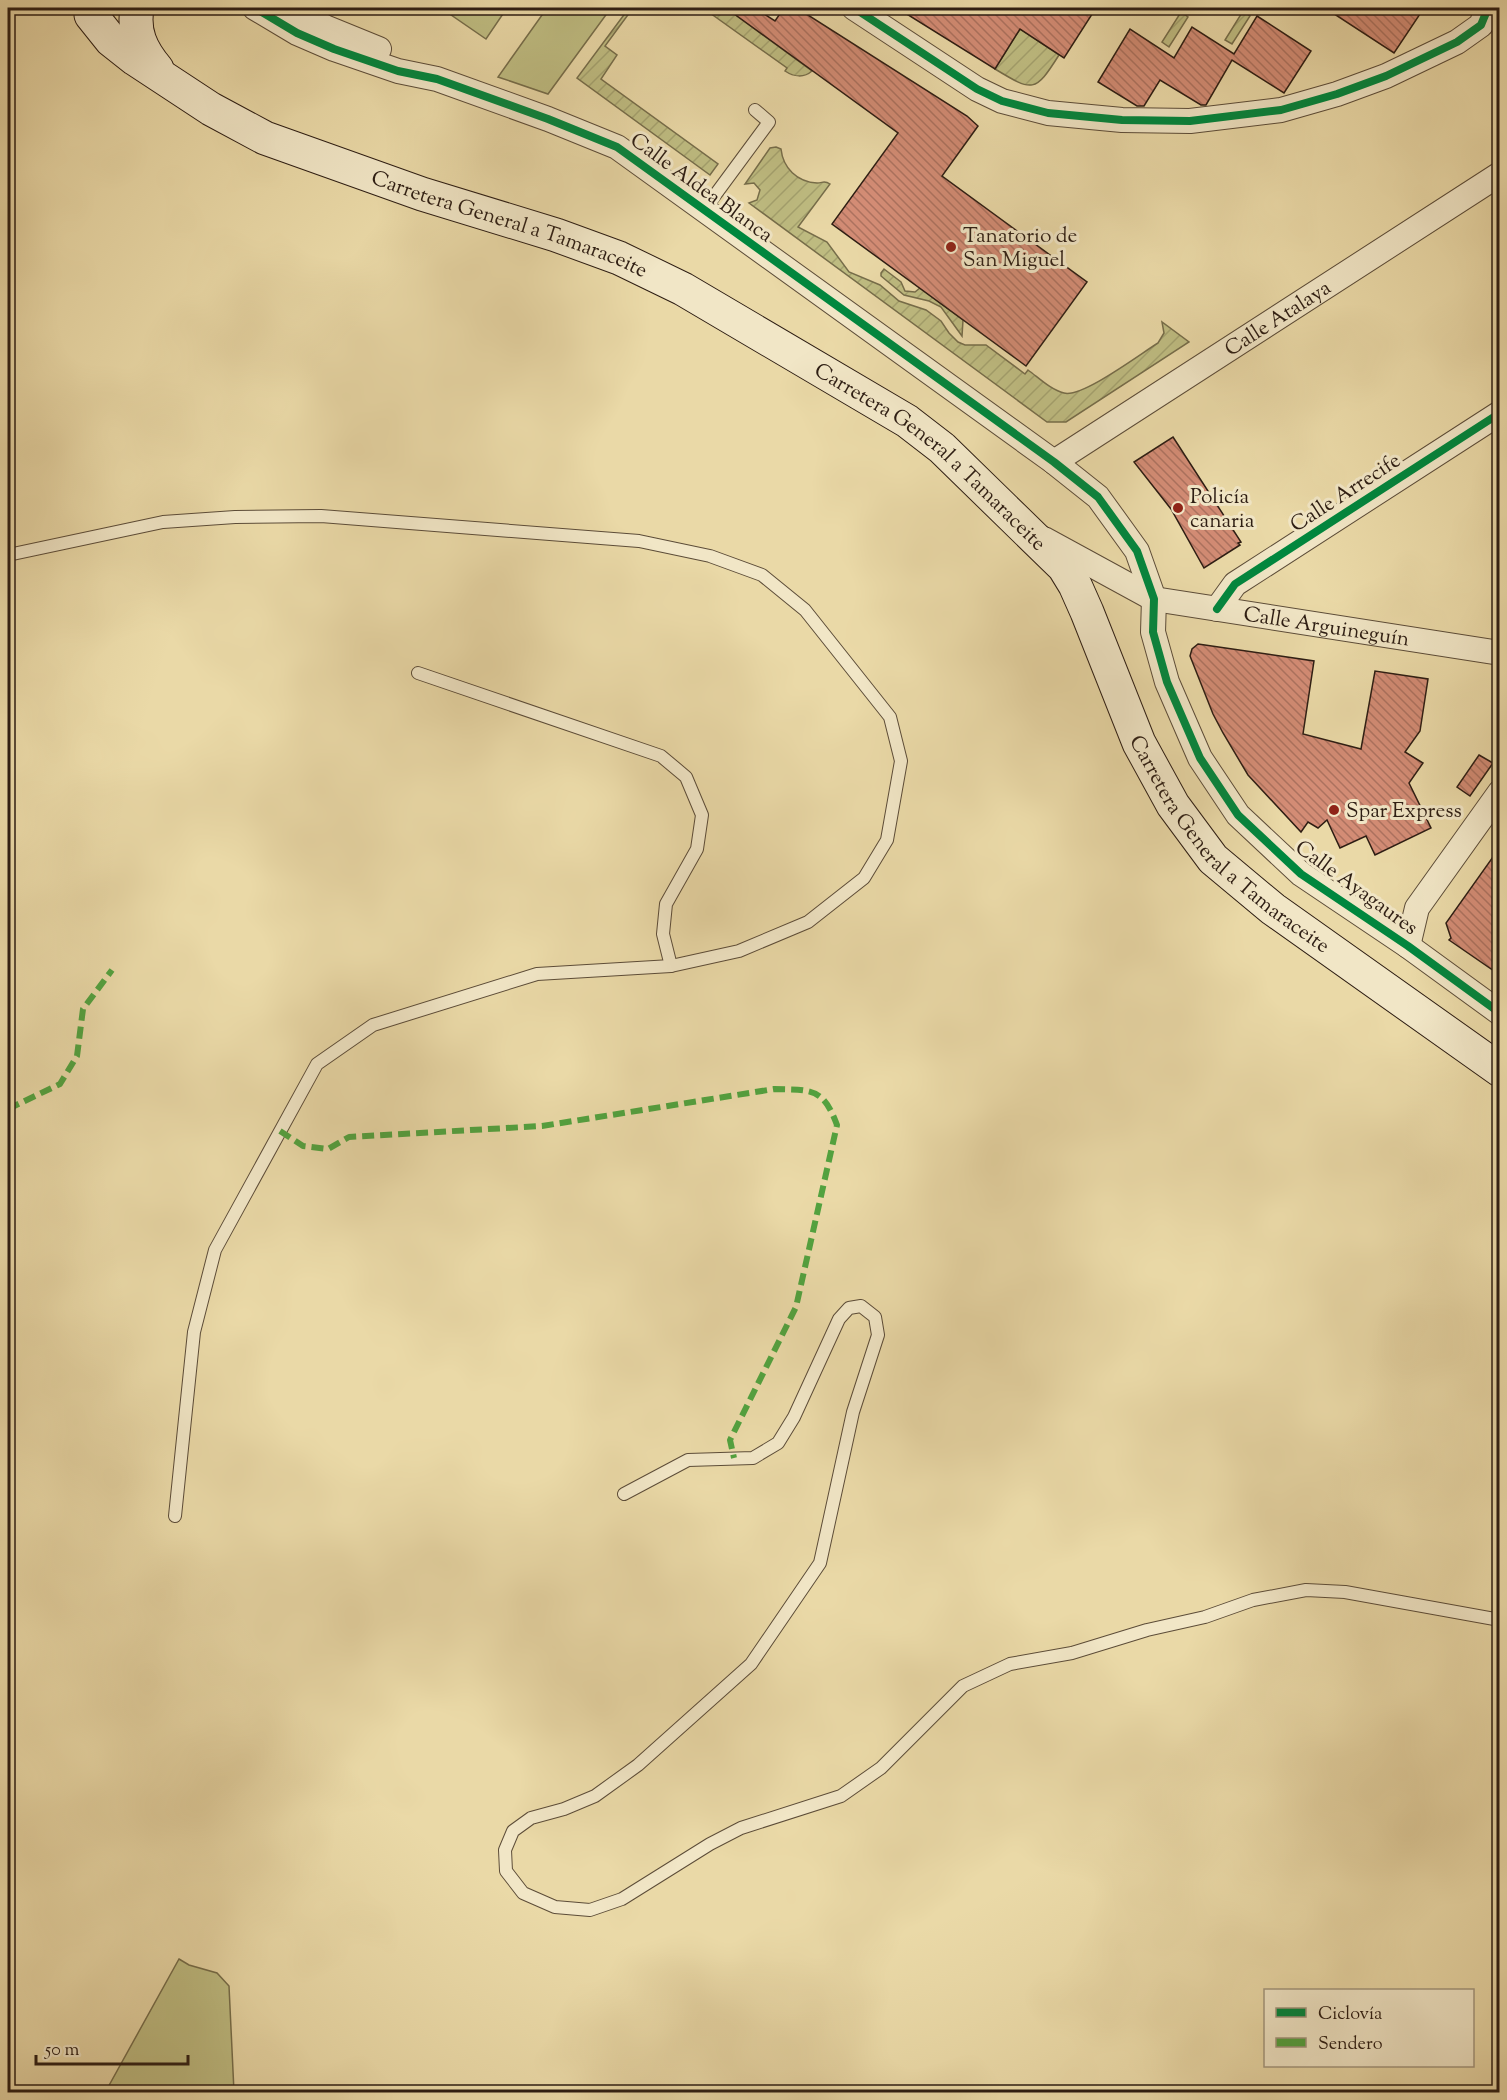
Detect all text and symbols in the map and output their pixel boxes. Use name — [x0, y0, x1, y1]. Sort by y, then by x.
street label: Calle Aldea Blanca — [623, 126, 779, 251]
street label: Carretera General a Tamaraceite — [367, 164, 652, 287]
place label: Tanatorio de San Miguel — [963, 222, 1077, 276]
marker: Tanatorio de San Miguel — [944, 240, 958, 254]
street label: Calle Atalaya — [1219, 274, 1338, 365]
street label: Carretera General a Tamaraceite — [808, 356, 1052, 559]
street label: Calle Arrecife — [1285, 447, 1407, 541]
place label: Policía canaria — [1190, 483, 1255, 537]
marker: Policía canaria — [1171, 501, 1185, 515]
street label: Calle Arguineguín — [1241, 600, 1411, 656]
street label: Carretera General a Tamaraceite — [1121, 730, 1335, 962]
place label: Spar Express — [1346, 797, 1462, 827]
marker: Spar Express — [1327, 803, 1341, 817]
street label: Calle Ayagaures — [1288, 834, 1423, 944]
legend — [1264, 1989, 1474, 2067]
text: Ciclovía — [1318, 2002, 1382, 2028]
scale bar — [36, 2028, 188, 2066]
text: Sendero — [1318, 2032, 1383, 2058]
text: 50 m — [44, 2038, 80, 2064]

